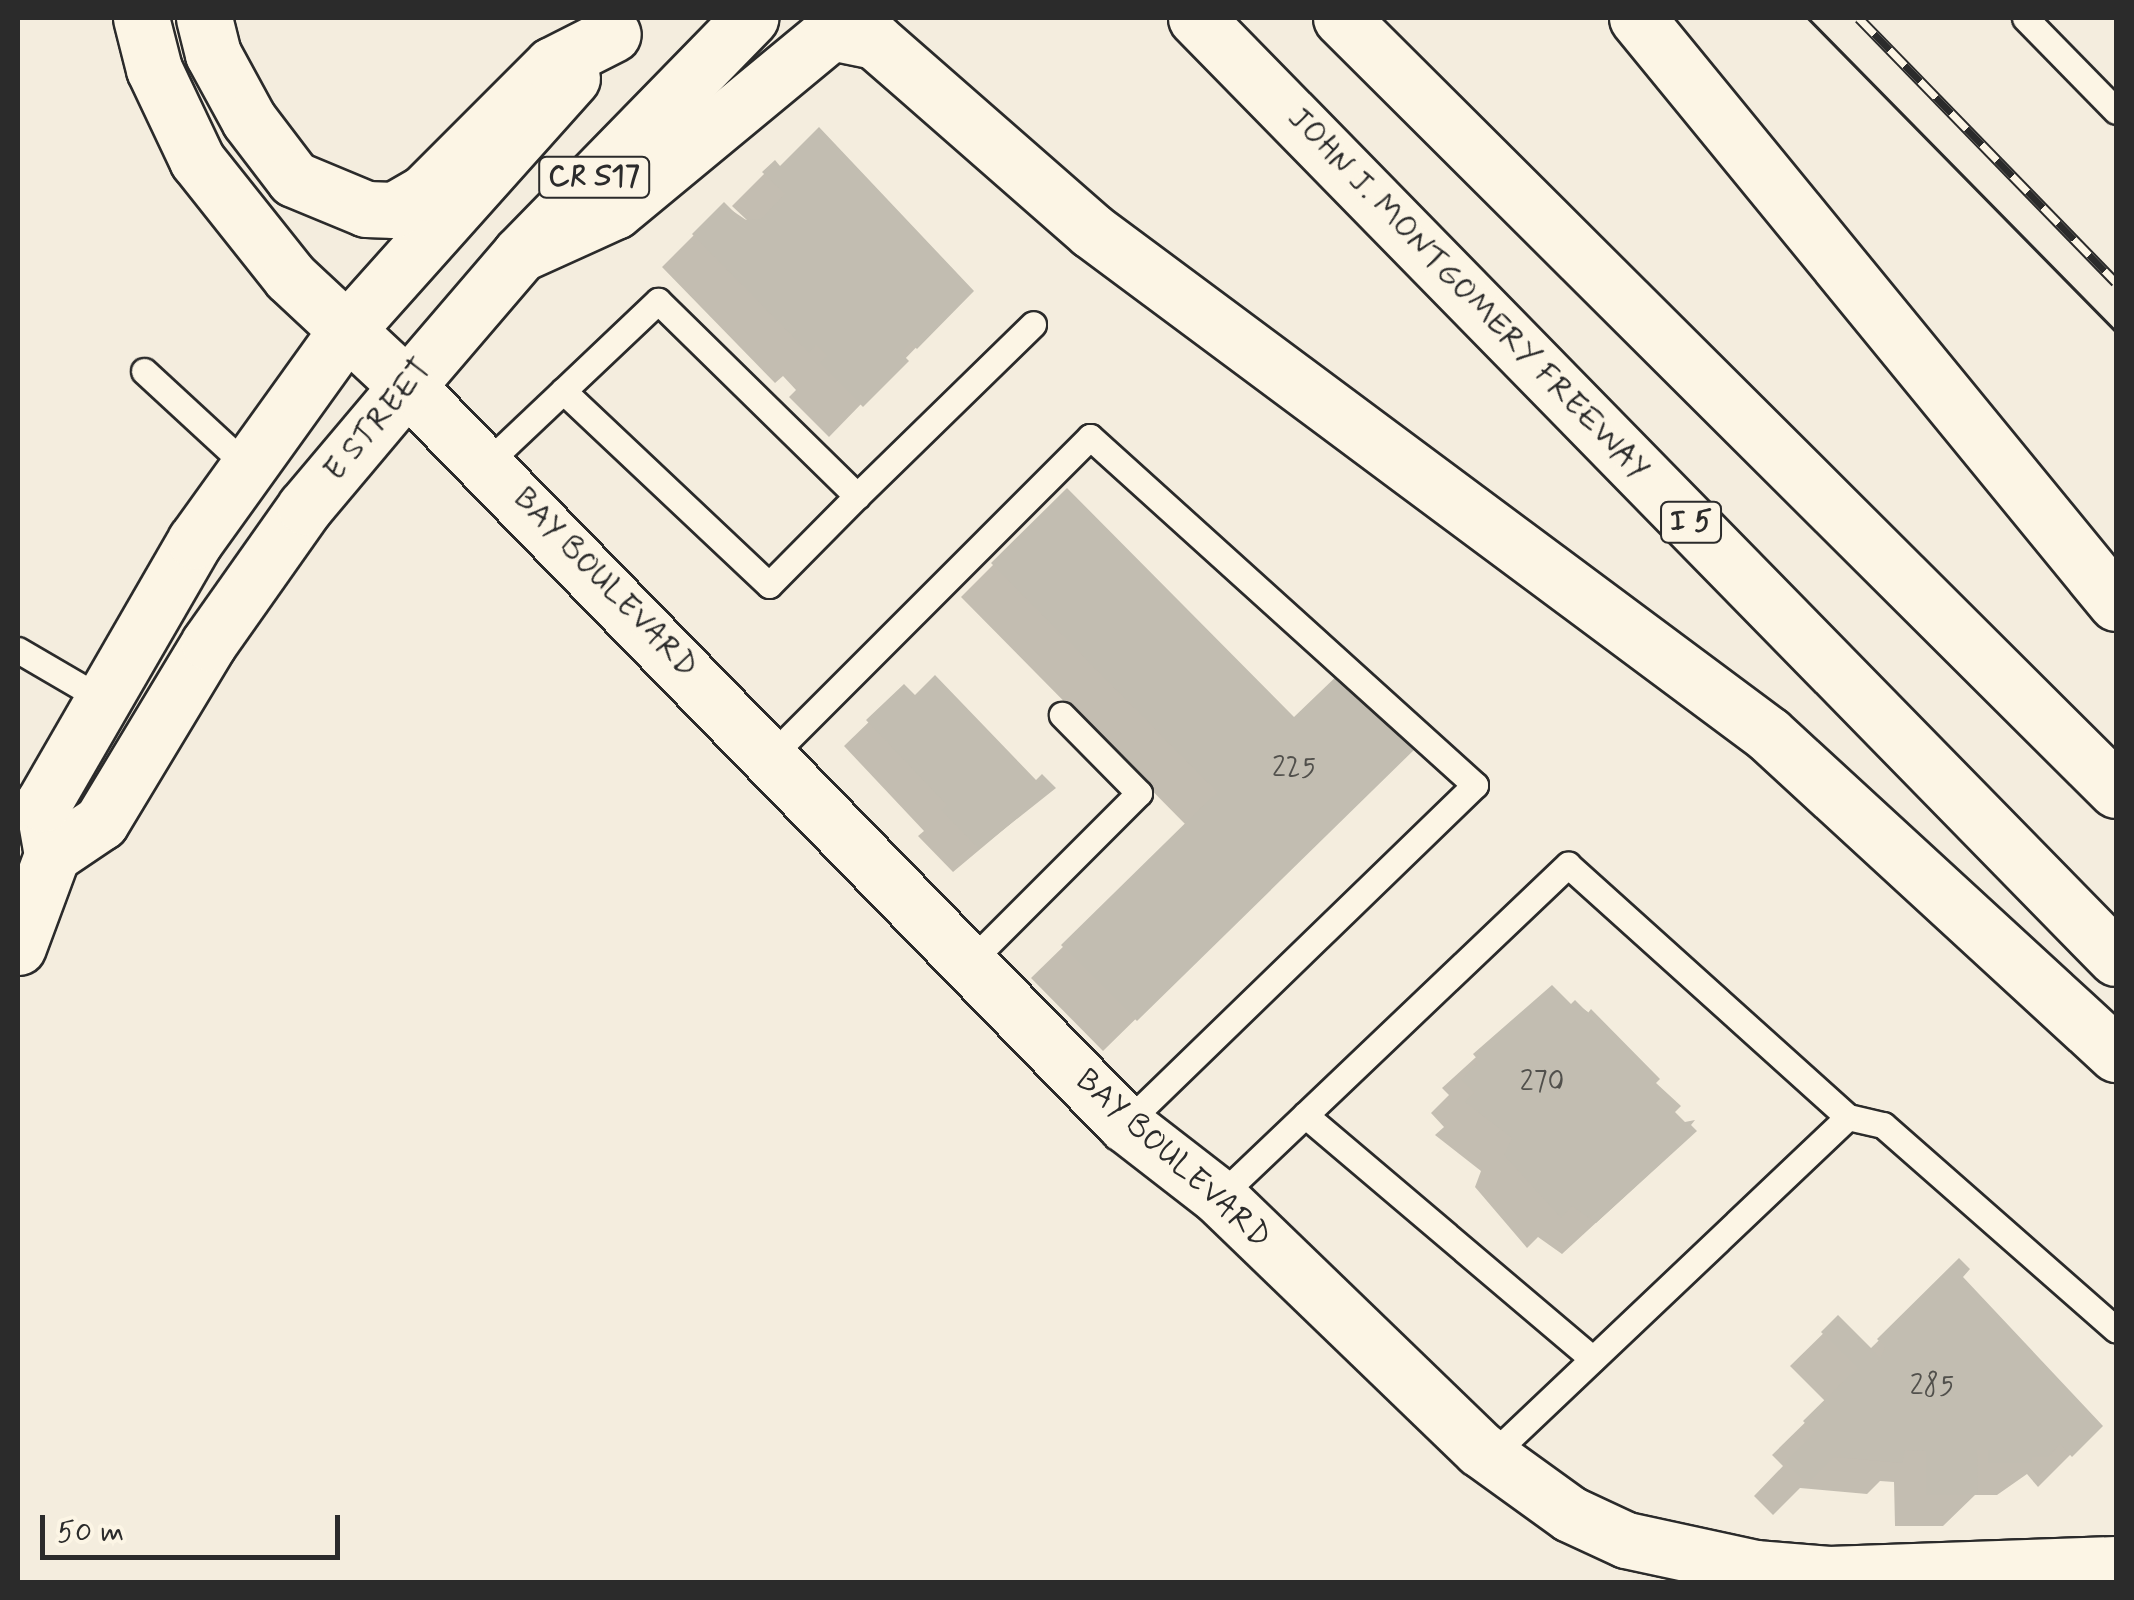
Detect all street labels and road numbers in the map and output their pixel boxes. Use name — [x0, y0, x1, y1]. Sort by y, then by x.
street label: JOHN J. MONTGOMERY FREEWAY — [1281, 101, 1655, 487]
road number: CR S17 — [536, 152, 652, 202]
street label: E STREET — [316, 351, 440, 489]
street label: BAY BOULEVARD — [506, 481, 704, 685]
road number: I 5 — [1658, 497, 1724, 547]
street label: BAY BOULEVARD — [1069, 1063, 1277, 1255]

